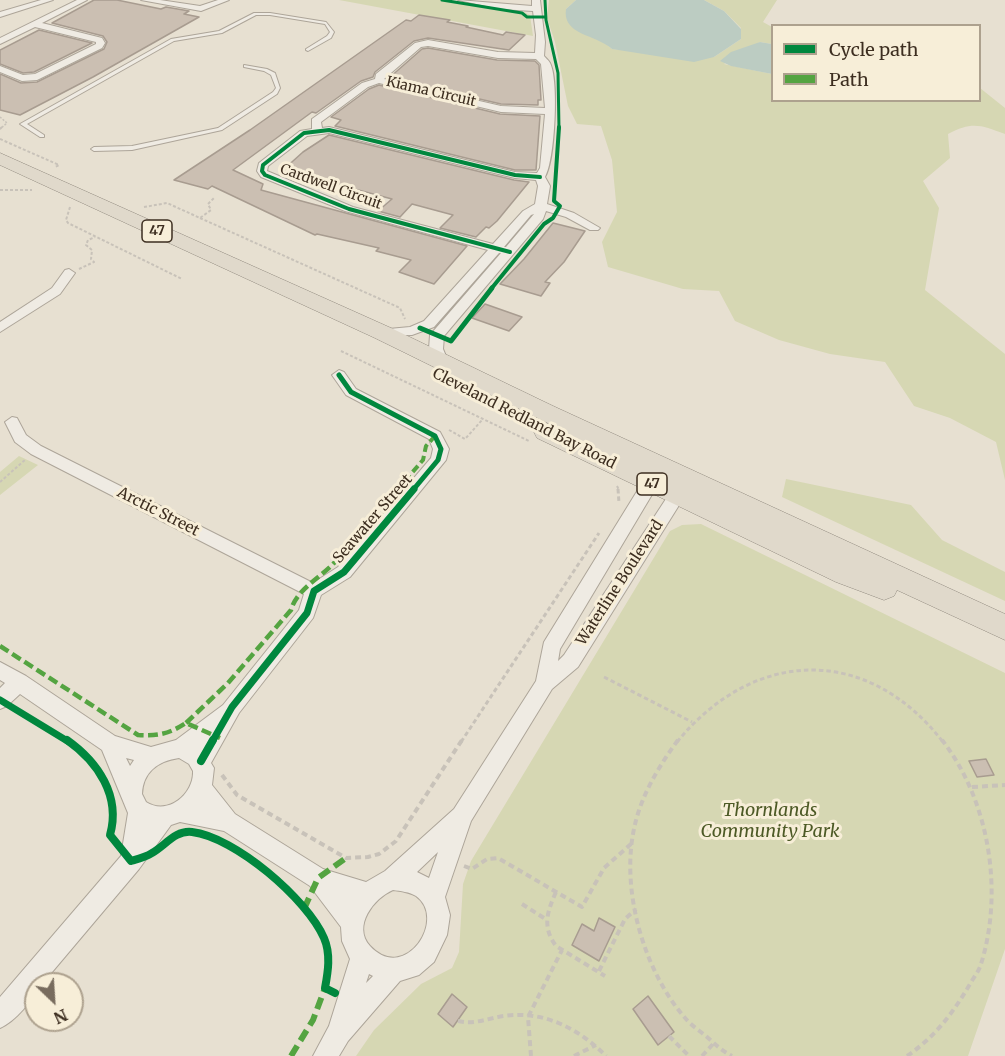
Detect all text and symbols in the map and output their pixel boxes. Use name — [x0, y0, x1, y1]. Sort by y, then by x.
legend — [771, 24, 981, 102]
text: Cycle path — [829, 38, 918, 61]
text: Path — [829, 68, 869, 91]
street label: Kiama Circuit — [384, 73, 478, 111]
street label: Cardwell Circuit — [278, 161, 384, 213]
road number: 47 — [142, 220, 172, 242]
street label: Cleveland Redland Bay Road — [429, 365, 619, 473]
street label: Seawater Street — [329, 471, 417, 567]
road number: 47 — [637, 473, 667, 495]
street label: Arctic Street — [114, 484, 202, 540]
street label: Waterline Boulevard — [573, 517, 667, 649]
park label: Thornlands Community Park — [700, 800, 840, 842]
north arrow — [24, 972, 84, 1032]
text: N — [51, 1005, 71, 1028]

